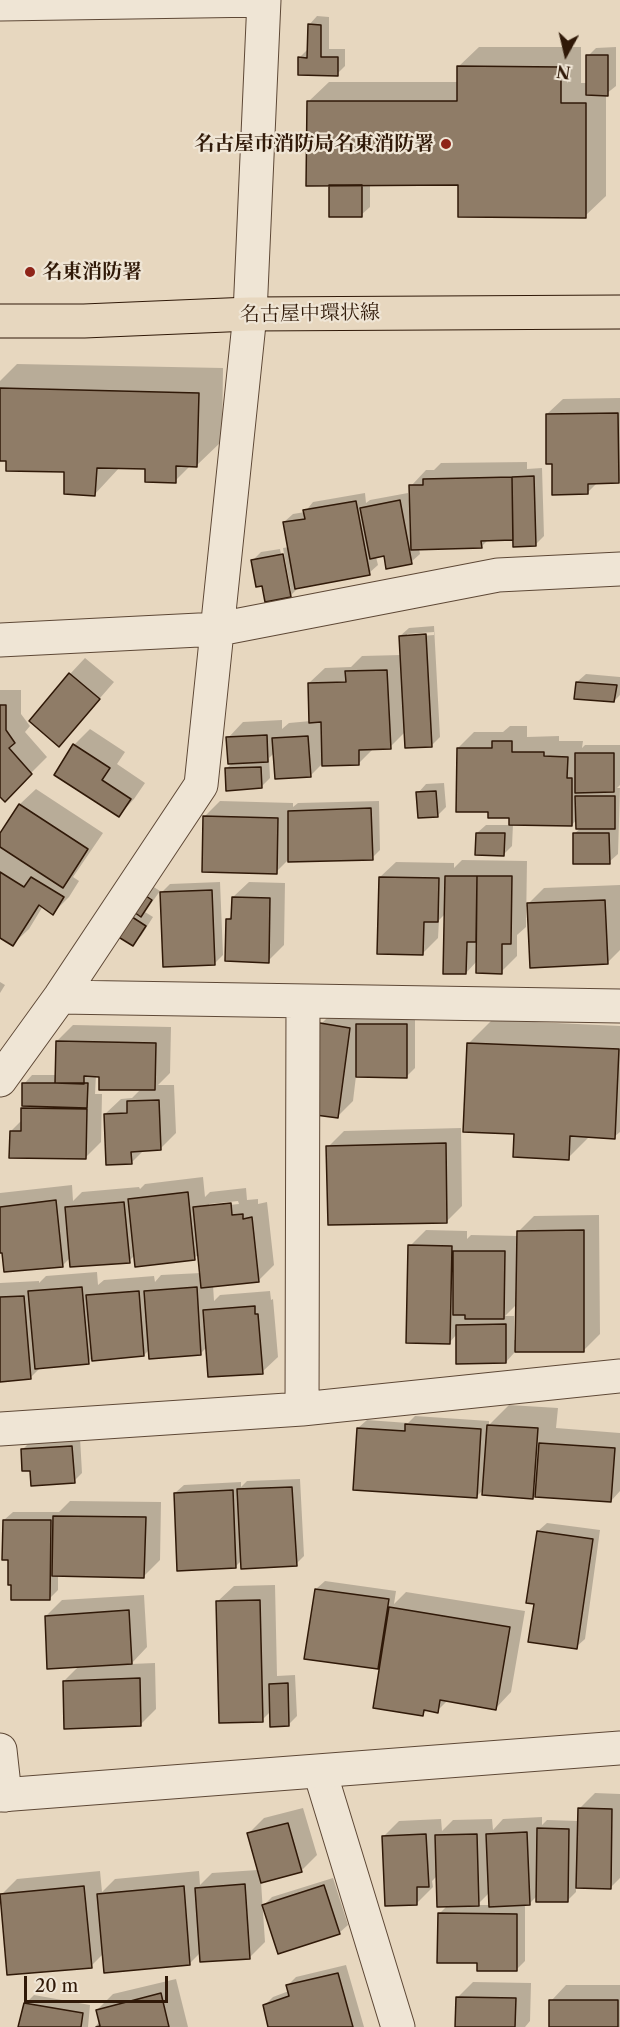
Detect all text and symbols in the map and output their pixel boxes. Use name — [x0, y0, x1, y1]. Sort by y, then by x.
north arrow — [536, 24, 596, 84]
text: N — [555, 61, 572, 83]
place label: 名古屋市消防局名東消防署 — [194, 132, 434, 156]
marker: 名古屋市消防局名東消防署 — [439, 137, 453, 151]
place label: 名東消防署 — [42, 260, 142, 284]
marker: 名東消防署 — [23, 265, 37, 279]
street label: 名古屋中環状線 — [240, 301, 380, 327]
scale bar — [27, 1964, 171, 2002]
text: 20 m — [35, 1975, 78, 1997]

